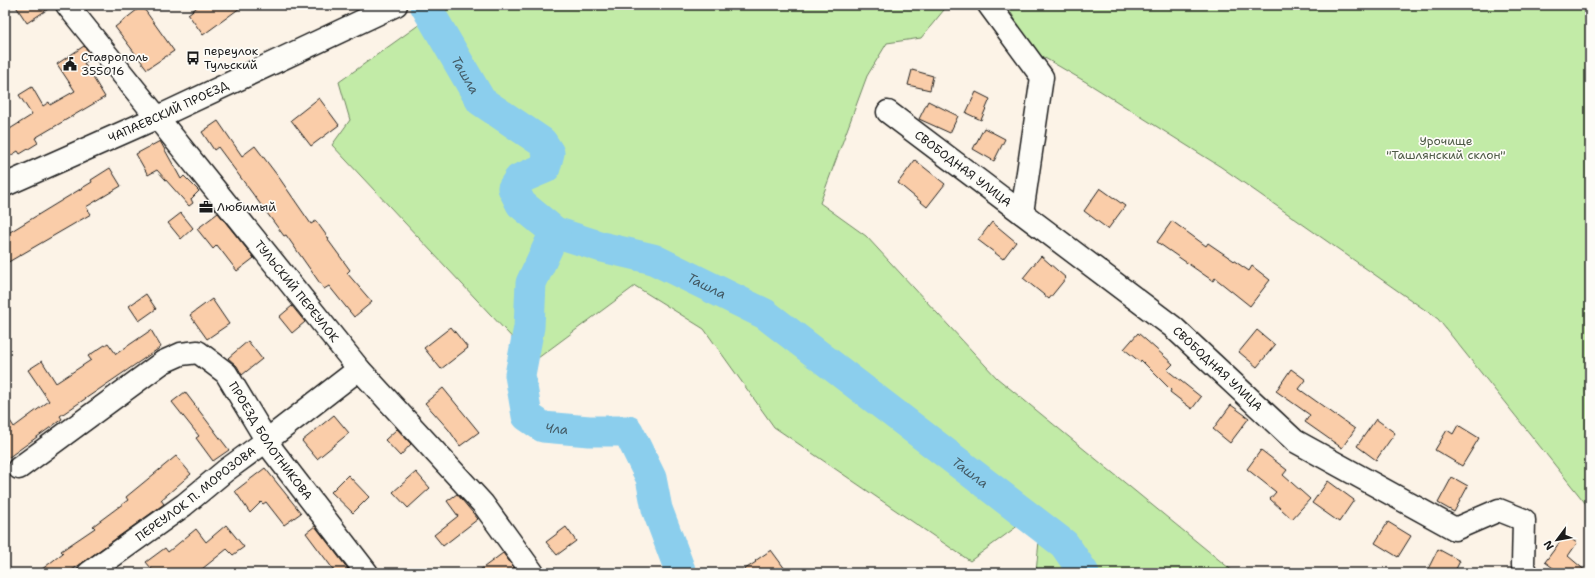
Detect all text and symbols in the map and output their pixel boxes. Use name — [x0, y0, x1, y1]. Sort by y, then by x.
place label: переулок Тульский — [204, 43, 259, 73]
place label: Ставрополь 355016 — [81, 49, 148, 79]
bus stop icon: переулок Тульский — [185, 50, 201, 66]
water label: Ташла — [448, 53, 483, 97]
public building icon: Ставрополь 355016 — [62, 56, 78, 72]
street label: ЧАПАЕВСКИЙ ПРОЕЗД — [106, 77, 231, 146]
street label: СВОБОДНАЯ УЛИЦА — [911, 127, 1015, 211]
park label: Урочище "Ташлянский склон" — [1386, 133, 1506, 163]
office icon: Любимый — [198, 199, 214, 215]
place label: Любимый — [217, 199, 276, 215]
street label: ТУЛЬСКИЙ ПЕРЕУЛОК — [251, 237, 343, 346]
water label: Ташла — [684, 269, 729, 303]
street label: СВОБОДНАЯ УЛИЦА — [1169, 323, 1266, 415]
street label: ПРОЕЗД БОЛОТНИКОВА — [225, 379, 316, 504]
water label: Чла — [544, 419, 569, 438]
street label: ПЕРЕУЛОК П. МОРОЗОВА — [133, 443, 259, 545]
water label: Ташла — [949, 453, 992, 492]
north arrow — [1537, 520, 1577, 560]
text: N — [1540, 537, 1558, 553]

